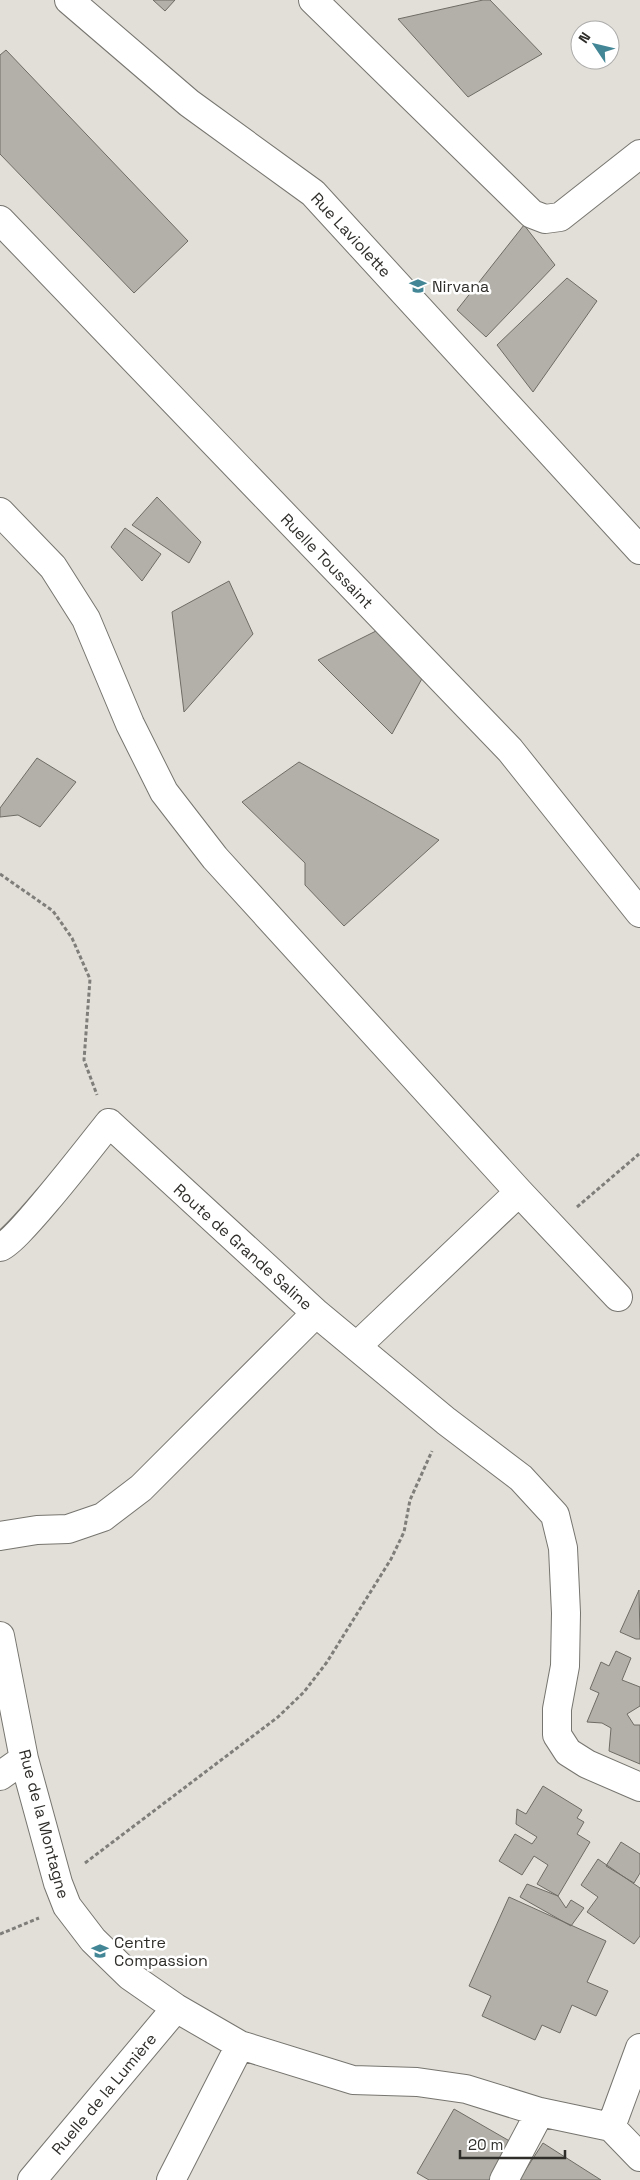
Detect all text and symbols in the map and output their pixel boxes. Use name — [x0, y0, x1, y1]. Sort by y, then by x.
north arrow — [570, 20, 620, 70]
text: N — [574, 29, 594, 47]
street label: Rue Laviolette — [306, 188, 396, 282]
school or university icon: Nirvana — [408, 276, 428, 296]
place label: Nirvana — [432, 276, 489, 297]
street label: Ruelle Toussaint — [276, 509, 378, 613]
street label: Route de Grande Saline — [169, 1179, 317, 1315]
street label: Rue de la Montagne — [14, 1747, 74, 1901]
place label: Centre Compassion — [114, 1932, 208, 1971]
school or university icon: Centre Compassion — [90, 1941, 110, 1961]
street label: Ruelle de la Lumière — [47, 2029, 161, 2159]
scale bar — [460, 2128, 565, 2160]
text: 20 m — [468, 2135, 503, 2154]

